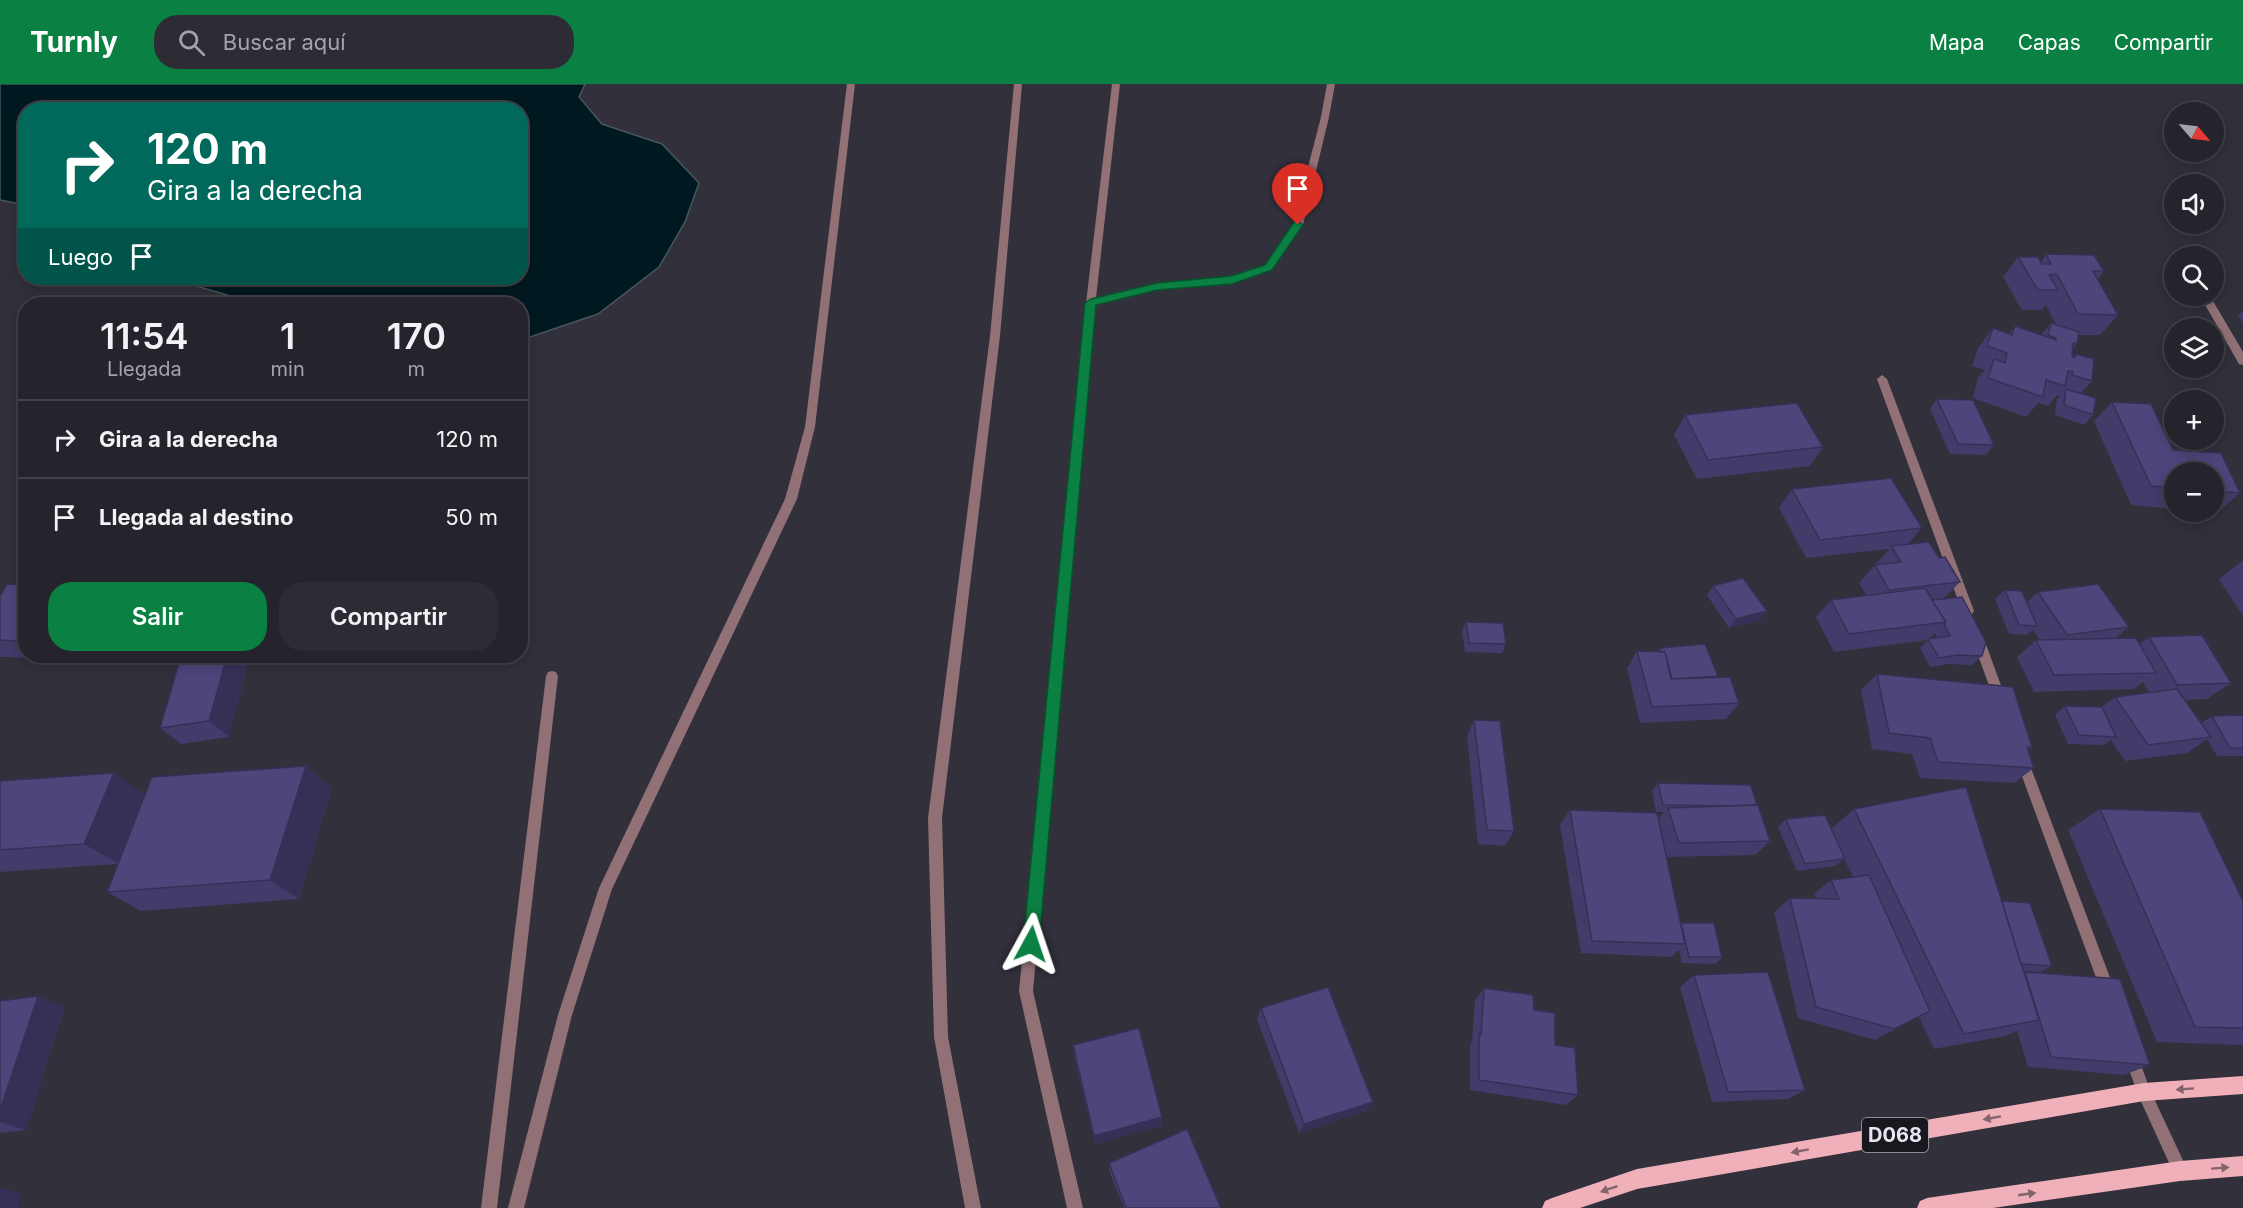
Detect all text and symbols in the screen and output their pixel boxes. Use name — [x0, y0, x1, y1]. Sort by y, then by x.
search box — [154, 15, 574, 69]
text: Turnly — [30, 25, 118, 59]
icon: search — [175, 26, 208, 59]
text: Buscar aquí — [223, 29, 346, 55]
text: Mapa — [1929, 30, 1985, 55]
text: Capas — [2018, 30, 2081, 55]
text: Compartir — [2114, 30, 2213, 55]
north arrow — [2164, 102, 2224, 162]
map controls — [2164, 102, 2224, 522]
text: 120 m — [147, 123, 268, 174]
icon: right — [48, 126, 126, 204]
pin — [1272, 163, 1323, 225]
icon: arrive — [1281, 172, 1314, 205]
text: Gira a la derecha — [147, 174, 363, 207]
button: sound — [2164, 174, 2224, 234]
icon: arrive — [125, 240, 158, 273]
text: Luego — [48, 244, 113, 270]
button: search — [2164, 246, 2224, 306]
text: 11:54 — [100, 314, 189, 358]
text: 1 — [280, 314, 295, 358]
text: 170 — [387, 314, 446, 358]
button: layers — [2164, 318, 2224, 378]
text: Llegada — [107, 357, 182, 381]
text: min — [271, 357, 305, 381]
text: m — [408, 357, 425, 381]
button: + — [2164, 390, 2224, 450]
icon: right — [48, 423, 81, 456]
text: Gira a la derecha — [99, 426, 278, 452]
text: 120 m — [436, 426, 498, 452]
button: − — [2164, 462, 2224, 522]
icon: arrive — [48, 501, 81, 534]
text: Llegada al destino — [99, 504, 293, 530]
text: 50 m — [445, 504, 498, 530]
button: Salir — [48, 582, 267, 651]
button: Compartir — [279, 582, 498, 651]
position arrow — [999, 912, 1063, 976]
one-way arrow — [2175, 1084, 2194, 1094]
one-way arrow — [1982, 1114, 2001, 1123]
road number: D068 — [1862, 1118, 1928, 1152]
one-way arrow — [1790, 1147, 1809, 1156]
one-way arrow — [2210, 1163, 2229, 1173]
one-way arrow — [1600, 1185, 1618, 1194]
one-way arrow — [2017, 1189, 2036, 1198]

